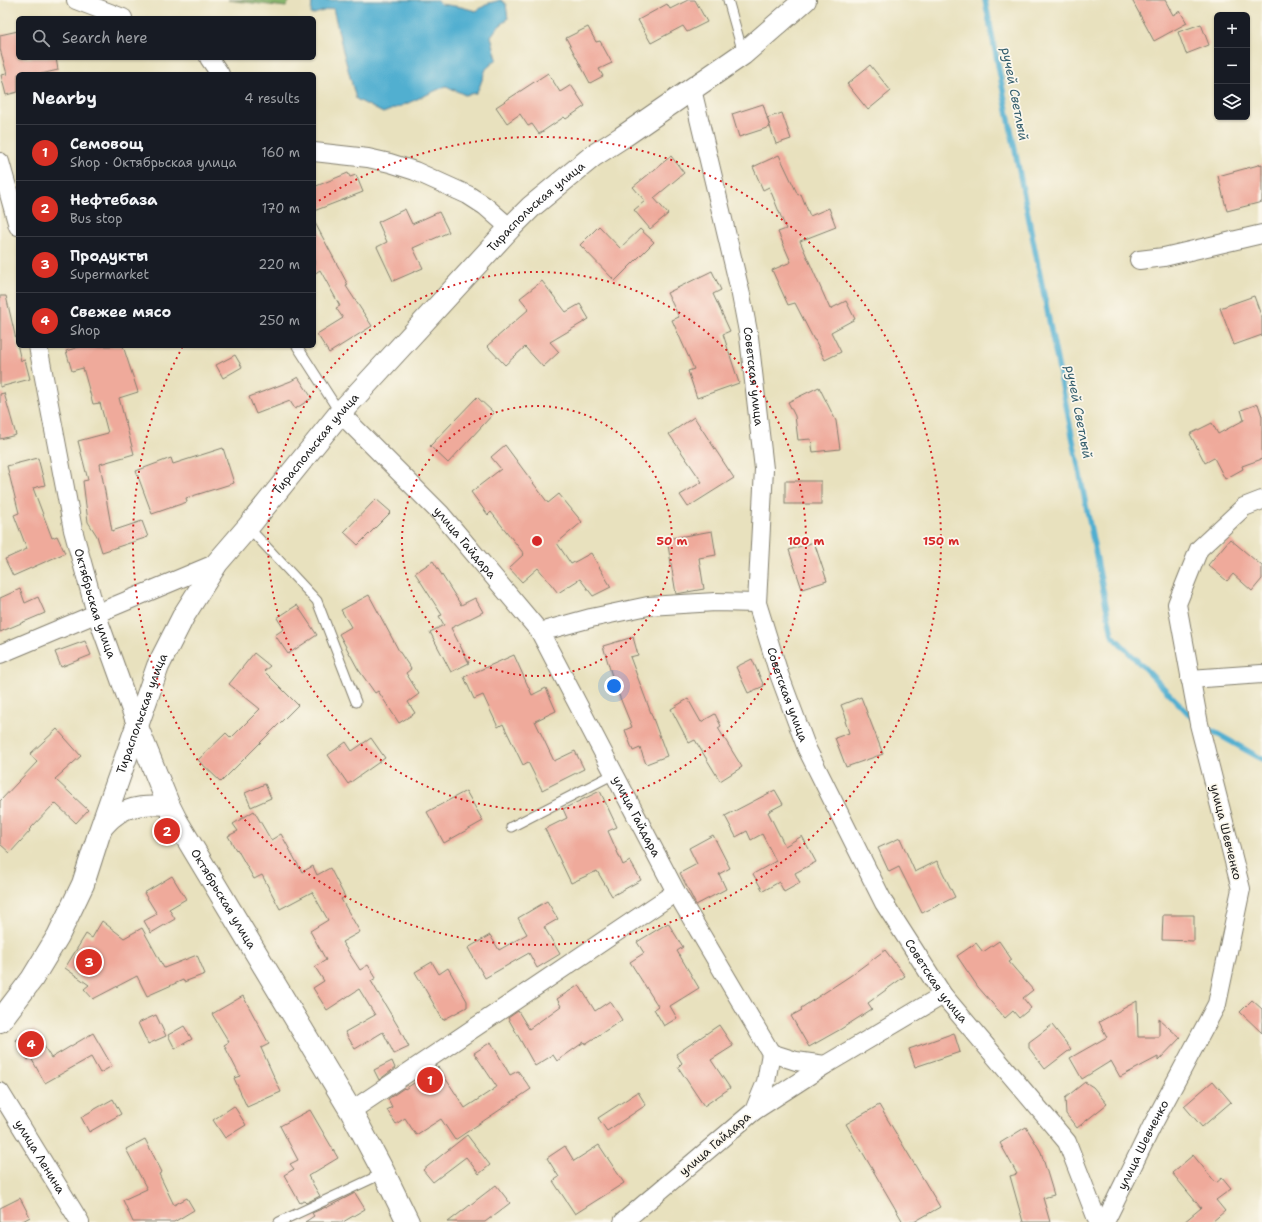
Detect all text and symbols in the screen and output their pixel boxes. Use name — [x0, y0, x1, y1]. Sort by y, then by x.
map controls — [1214, 12, 1250, 120]
button: + — [1214, 12, 1250, 48]
search box — [16, 16, 316, 60]
icon: search — [30, 27, 52, 49]
text: Search here — [62, 28, 148, 48]
water label: ручей Светлый — [997, 45, 1032, 142]
button: − — [1214, 48, 1250, 84]
button: layers — [1214, 84, 1250, 120]
text: Nearby — [32, 87, 97, 109]
text: 4 results — [244, 90, 300, 107]
text: Семовощ — [70, 134, 143, 154]
text: 1 — [42, 144, 48, 161]
text: 160 m — [262, 144, 300, 161]
text: Shop · Октябрьская улица — [70, 154, 237, 171]
street label: Тираспольская улица — [484, 158, 589, 256]
text: Нефтебаза — [70, 190, 157, 210]
text: 2 — [40, 200, 50, 217]
text: 170 m — [262, 200, 300, 217]
text: Bus stop — [70, 210, 122, 227]
text: Продукты — [70, 246, 148, 266]
text: 3 — [40, 256, 50, 273]
text: 220 m — [258, 256, 300, 273]
text: Supermarket — [70, 266, 149, 283]
text: Свежее мясо — [70, 302, 171, 322]
text: 4 — [40, 312, 50, 329]
text: 250 m — [259, 312, 300, 329]
text: Shop — [70, 322, 100, 339]
street label: Советская улица — [739, 325, 767, 427]
water label: ручей Светлый — [1061, 363, 1096, 460]
street label: Тираспольская улица — [269, 389, 363, 498]
street label: улица Гайдара — [430, 503, 500, 582]
text: 50 m — [657, 533, 688, 549]
text: 100 m — [788, 533, 825, 549]
text: 150 m — [923, 533, 959, 549]
centre of rings — [530, 534, 544, 548]
street label: Октябрьская улица — [71, 547, 120, 661]
street label: Советская улица — [763, 645, 812, 745]
street label: Тираспольская улица — [113, 650, 171, 776]
your location — [604, 676, 624, 696]
street label: улица Гайдара — [609, 773, 665, 860]
street label: улица Шевченко — [1206, 782, 1246, 882]
pin: 2 — [154, 816, 180, 846]
street label: Октябрьская улица — [187, 846, 260, 953]
street label: Советская улица — [901, 936, 972, 1027]
pin: 3 — [76, 947, 102, 977]
pin: 4 — [18, 1029, 44, 1059]
pin: 1 — [417, 1065, 443, 1095]
street label: улица Шевченко — [1114, 1097, 1172, 1192]
street label: улица Гайдара — [676, 1108, 754, 1179]
street label: улица Ленина — [11, 1117, 69, 1197]

